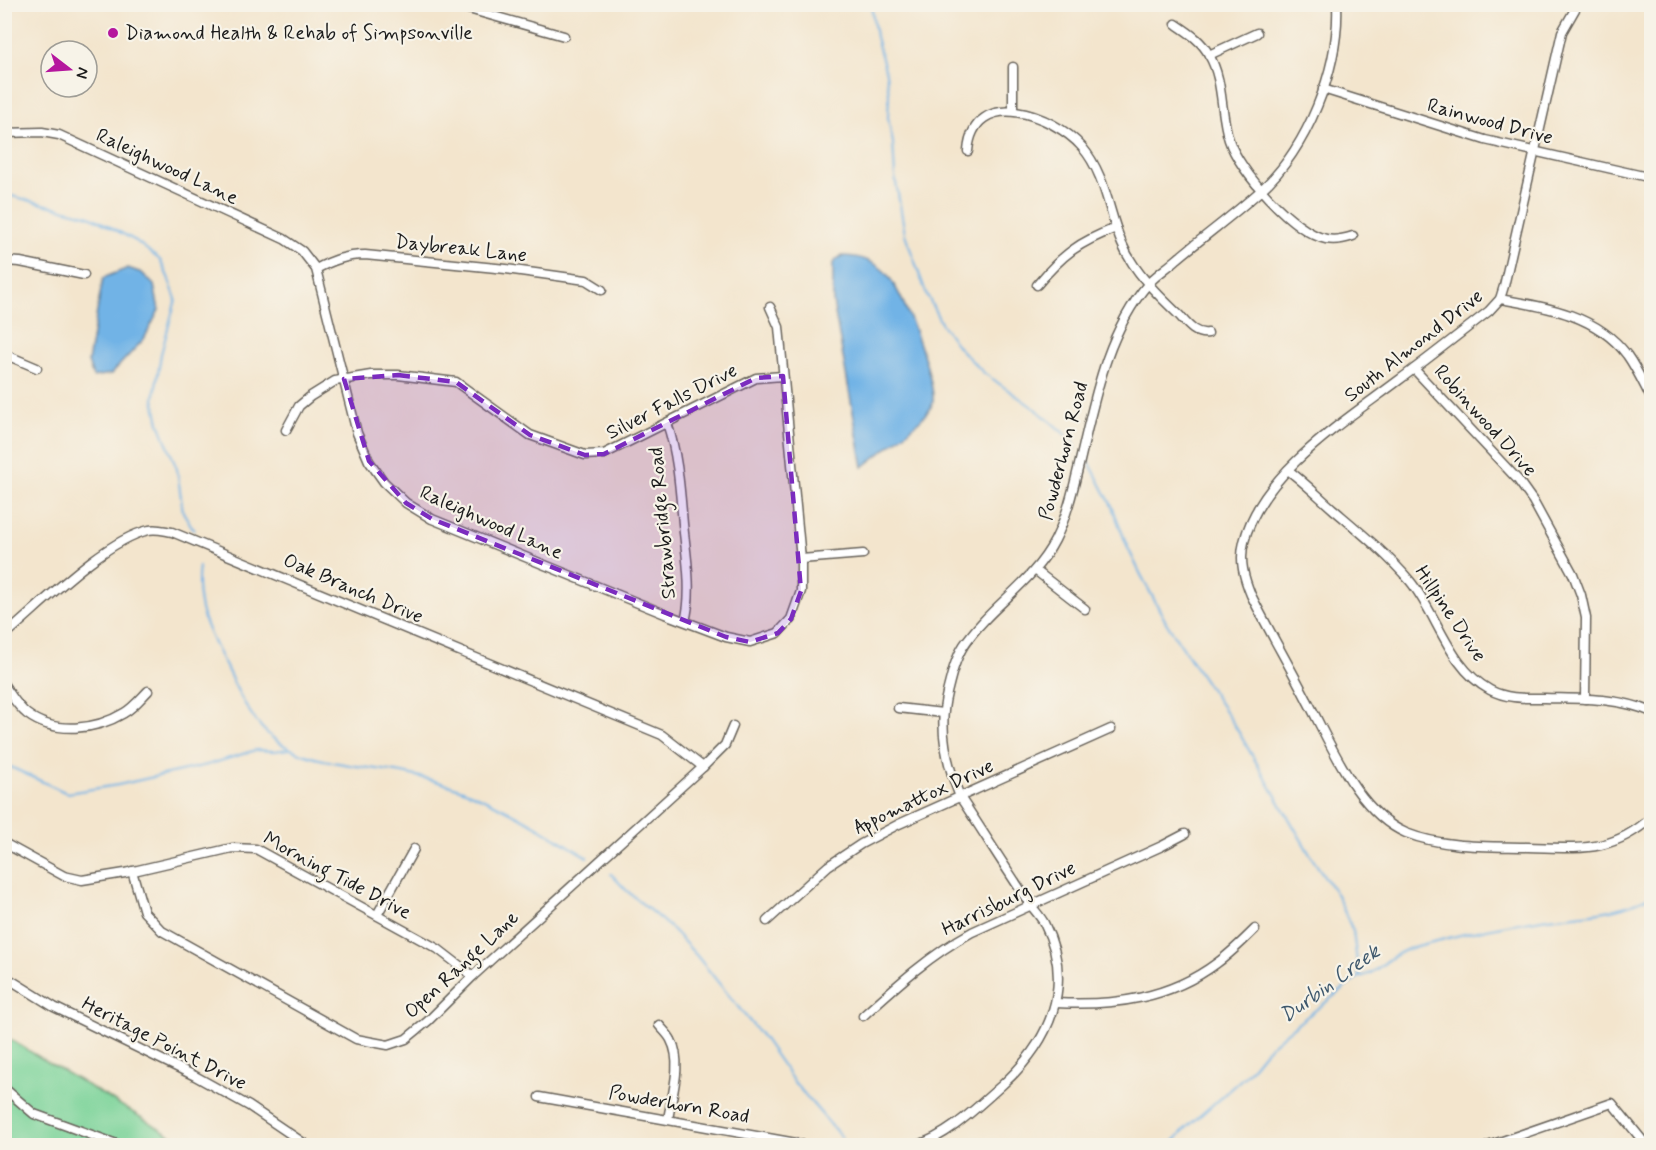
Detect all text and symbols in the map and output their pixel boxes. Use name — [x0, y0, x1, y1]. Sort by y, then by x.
place label: Diamond Health & Rehab of Simpsonville — [125, 20, 473, 47]
marker: Diamond Health & Rehab of Simpsonville — [106, 26, 120, 40]
north arrow — [39, 39, 99, 99]
text: N — [70, 65, 94, 81]
street label: Rainwood Drive — [1424, 92, 1556, 152]
street label: Raleighwood Lane — [91, 122, 243, 212]
street label: Daybreak Lane — [394, 229, 528, 269]
street label: South Almond Drive — [1339, 283, 1489, 409]
street label: Silver Falls Drive — [602, 357, 742, 447]
street label: Robinwood Drive — [1427, 359, 1543, 483]
street label: Powderhorn Road — [1033, 379, 1095, 523]
street label: Strawbridge Road — [643, 446, 685, 600]
street label: Raleighwood Lane — [415, 479, 567, 567]
street label: Oak Branch Drive — [279, 547, 427, 631]
street label: Hillpine Drive — [1408, 560, 1492, 668]
street label: Appomattox Drive — [850, 753, 999, 842]
street label: Morning Tide Drive — [257, 826, 416, 928]
street label: Harrisburg Drive — [937, 855, 1081, 943]
street label: Open Range Lane — [399, 905, 527, 1027]
water label: Durbin Creek — [1274, 937, 1387, 1030]
street label: Heritage Point Drive — [77, 991, 251, 1097]
street label: Powderhorn Road — [607, 1079, 751, 1131]

